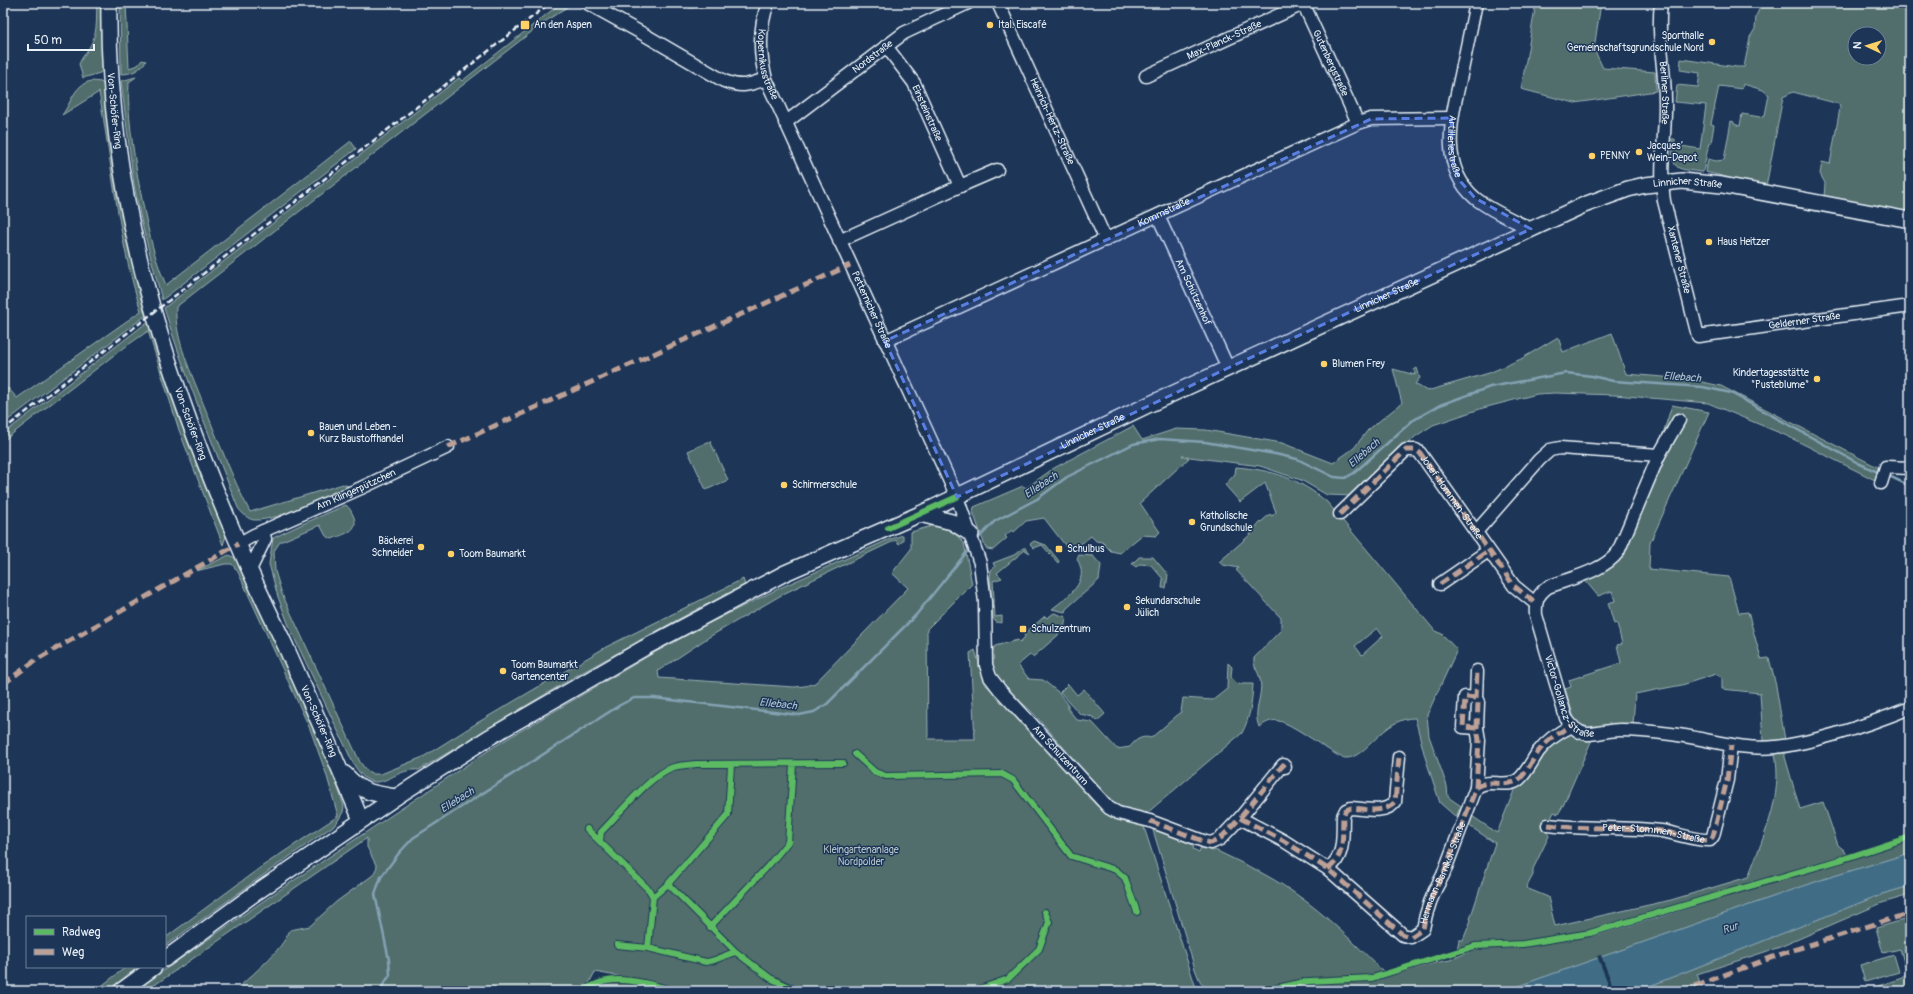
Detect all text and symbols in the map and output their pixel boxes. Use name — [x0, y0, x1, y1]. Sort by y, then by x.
street label: Max-Planck-Straße — [1185, 18, 1264, 62]
marker: An den Aspen — [519, 19, 531, 31]
place label: An den Aspen — [534, 19, 592, 31]
place label: Ital. Eiscafé — [998, 19, 1047, 31]
marker: Ital. Eiscafé — [985, 20, 995, 30]
scale bar — [28, 26, 94, 52]
north arrow — [1847, 26, 1887, 66]
street label: Kopernikusstraße — [755, 28, 781, 102]
street label: Gutenbergstraße — [1310, 28, 1351, 98]
place label: Sporthalle Gemeinschaftsgrundschule Nord — [1567, 30, 1704, 54]
text: 50 m — [34, 33, 62, 48]
street label: Nordstraße — [850, 37, 895, 76]
marker: Sporthalle Gemeinschaftsgrundschule Nord — [1707, 37, 1717, 47]
text: N — [1851, 41, 1864, 50]
street label: Berliner Straße — [1656, 61, 1671, 125]
street label: Von-Schöfer-Ring — [105, 72, 124, 150]
street label: Heinrich-Hertz-Straße — [1027, 76, 1077, 167]
street label: Einsteinstraße — [909, 83, 945, 143]
street label: Artilleriestraße — [1445, 114, 1464, 179]
place label: Jacques’ Wein-Depot — [1647, 140, 1698, 164]
marker: Jacques’ Wein-Depot — [1634, 147, 1644, 157]
place label: PENNY — [1600, 150, 1630, 162]
marker: PENNY — [1587, 151, 1597, 161]
street label: Linnicher Straße — [1652, 175, 1723, 191]
street label: Kommstraße — [1136, 195, 1192, 230]
street label: Xantener Straße — [1665, 225, 1693, 295]
place label: Haus Heitzer — [1717, 236, 1770, 248]
marker: Haus Heitzer — [1704, 237, 1714, 247]
street label: Am Schützenhof — [1173, 257, 1214, 327]
street label: Petternicher Straße — [849, 269, 894, 350]
street label: Linnicher Straße — [1353, 276, 1421, 315]
street label: Gelderner Straße — [1768, 310, 1841, 332]
place label: Blumen Frey — [1332, 358, 1386, 370]
marker: Blumen Frey — [1319, 359, 1329, 369]
place label: Kindertagesstätte "Pusteblume" — [1733, 367, 1809, 391]
water label: Ellebach — [1663, 369, 1702, 385]
marker: Kindertagesstätte "Pusteblume" — [1812, 374, 1822, 384]
street label: Von-Schöfer-Ring — [172, 386, 209, 462]
street label: Linnicher Straße — [1059, 411, 1127, 452]
place label: Bauen und Leben - Kurz Baustoffhandel — [319, 421, 404, 445]
marker: Bauen und Leben - Kurz Baustoffhandel — [306, 428, 316, 438]
water label: Ellebach — [1346, 435, 1383, 470]
street label: Josef-Hommen-Straße — [1417, 453, 1485, 542]
street label: Am Klingerpützchen — [314, 466, 398, 513]
water label: Ellebach — [1022, 469, 1061, 501]
place label: Schirmerschule — [792, 479, 857, 491]
marker: Schirmerschule — [779, 480, 789, 490]
place label: Katholische Grundschule — [1200, 510, 1252, 534]
marker: Katholische Grundschule — [1187, 517, 1197, 527]
place label: Bäckerei Schneider — [372, 535, 413, 559]
marker: Bäckerei Schneider — [416, 542, 426, 552]
place label: Schulbus — [1067, 543, 1105, 555]
marker: Schulbus — [1054, 544, 1064, 554]
place label: Toom Baumarkt — [459, 548, 527, 560]
marker: Toom Baumarkt — [446, 549, 456, 559]
place label: Sekundarschule Jülich — [1135, 595, 1200, 619]
marker: Sekundarschule Jülich — [1122, 602, 1132, 612]
place label: Schulzentrum — [1031, 623, 1091, 635]
marker: Schulzentrum — [1018, 624, 1028, 634]
street label: Victor-Gollancz-Straße — [1542, 653, 1595, 740]
place label: Toom Baumarkt Gartencenter — [511, 659, 579, 683]
marker: Toom Baumarkt Gartencenter — [498, 666, 508, 676]
street label: Von-Schöfer-Ring — [298, 683, 340, 759]
water label: Ellebach — [759, 696, 798, 713]
street label: Am Schulzentrum — [1030, 723, 1091, 788]
water label: Ellebach — [438, 784, 477, 815]
street label: Hermann-Barnikol-Straße — [1418, 820, 1469, 925]
street label: Peter-Stommen-Straße — [1602, 822, 1705, 846]
park label: Kleingartenanlage Nordpolder — [823, 844, 899, 868]
legend — [26, 916, 166, 968]
water label: Rur — [1720, 919, 1742, 937]
text: Radweg — [62, 925, 100, 940]
text: Weg — [62, 945, 84, 960]

